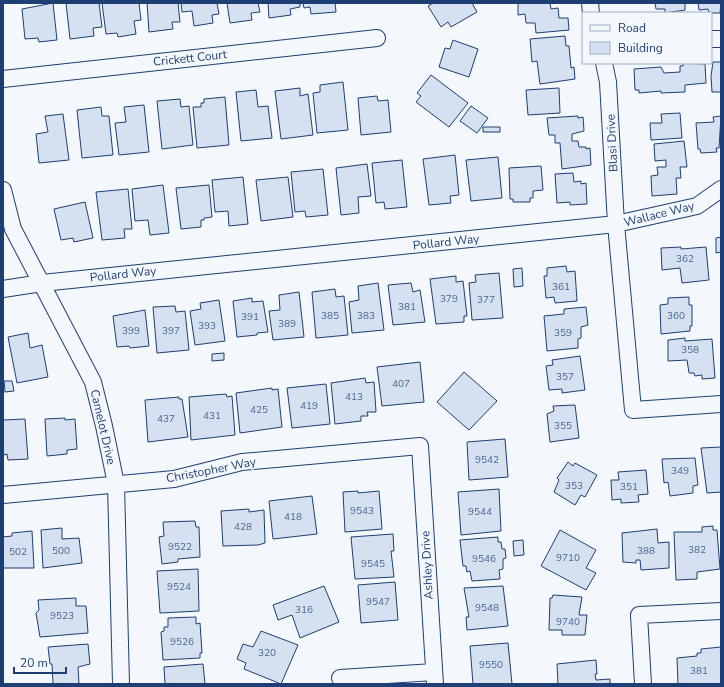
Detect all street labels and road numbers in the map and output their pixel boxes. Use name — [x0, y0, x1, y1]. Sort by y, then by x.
street label: Crickett Court — [152, 46, 228, 70]
street label: Blasi Drive — [602, 114, 622, 172]
street label: Wallace Way — [622, 197, 697, 231]
street label: Pollard Way — [412, 230, 481, 253]
street label: Pollard Way — [89, 262, 158, 285]
street label: Camelot Drive — [87, 388, 119, 466]
street label: Christopher Way — [165, 453, 258, 487]
street label: Ashley Drive — [417, 530, 437, 600]

